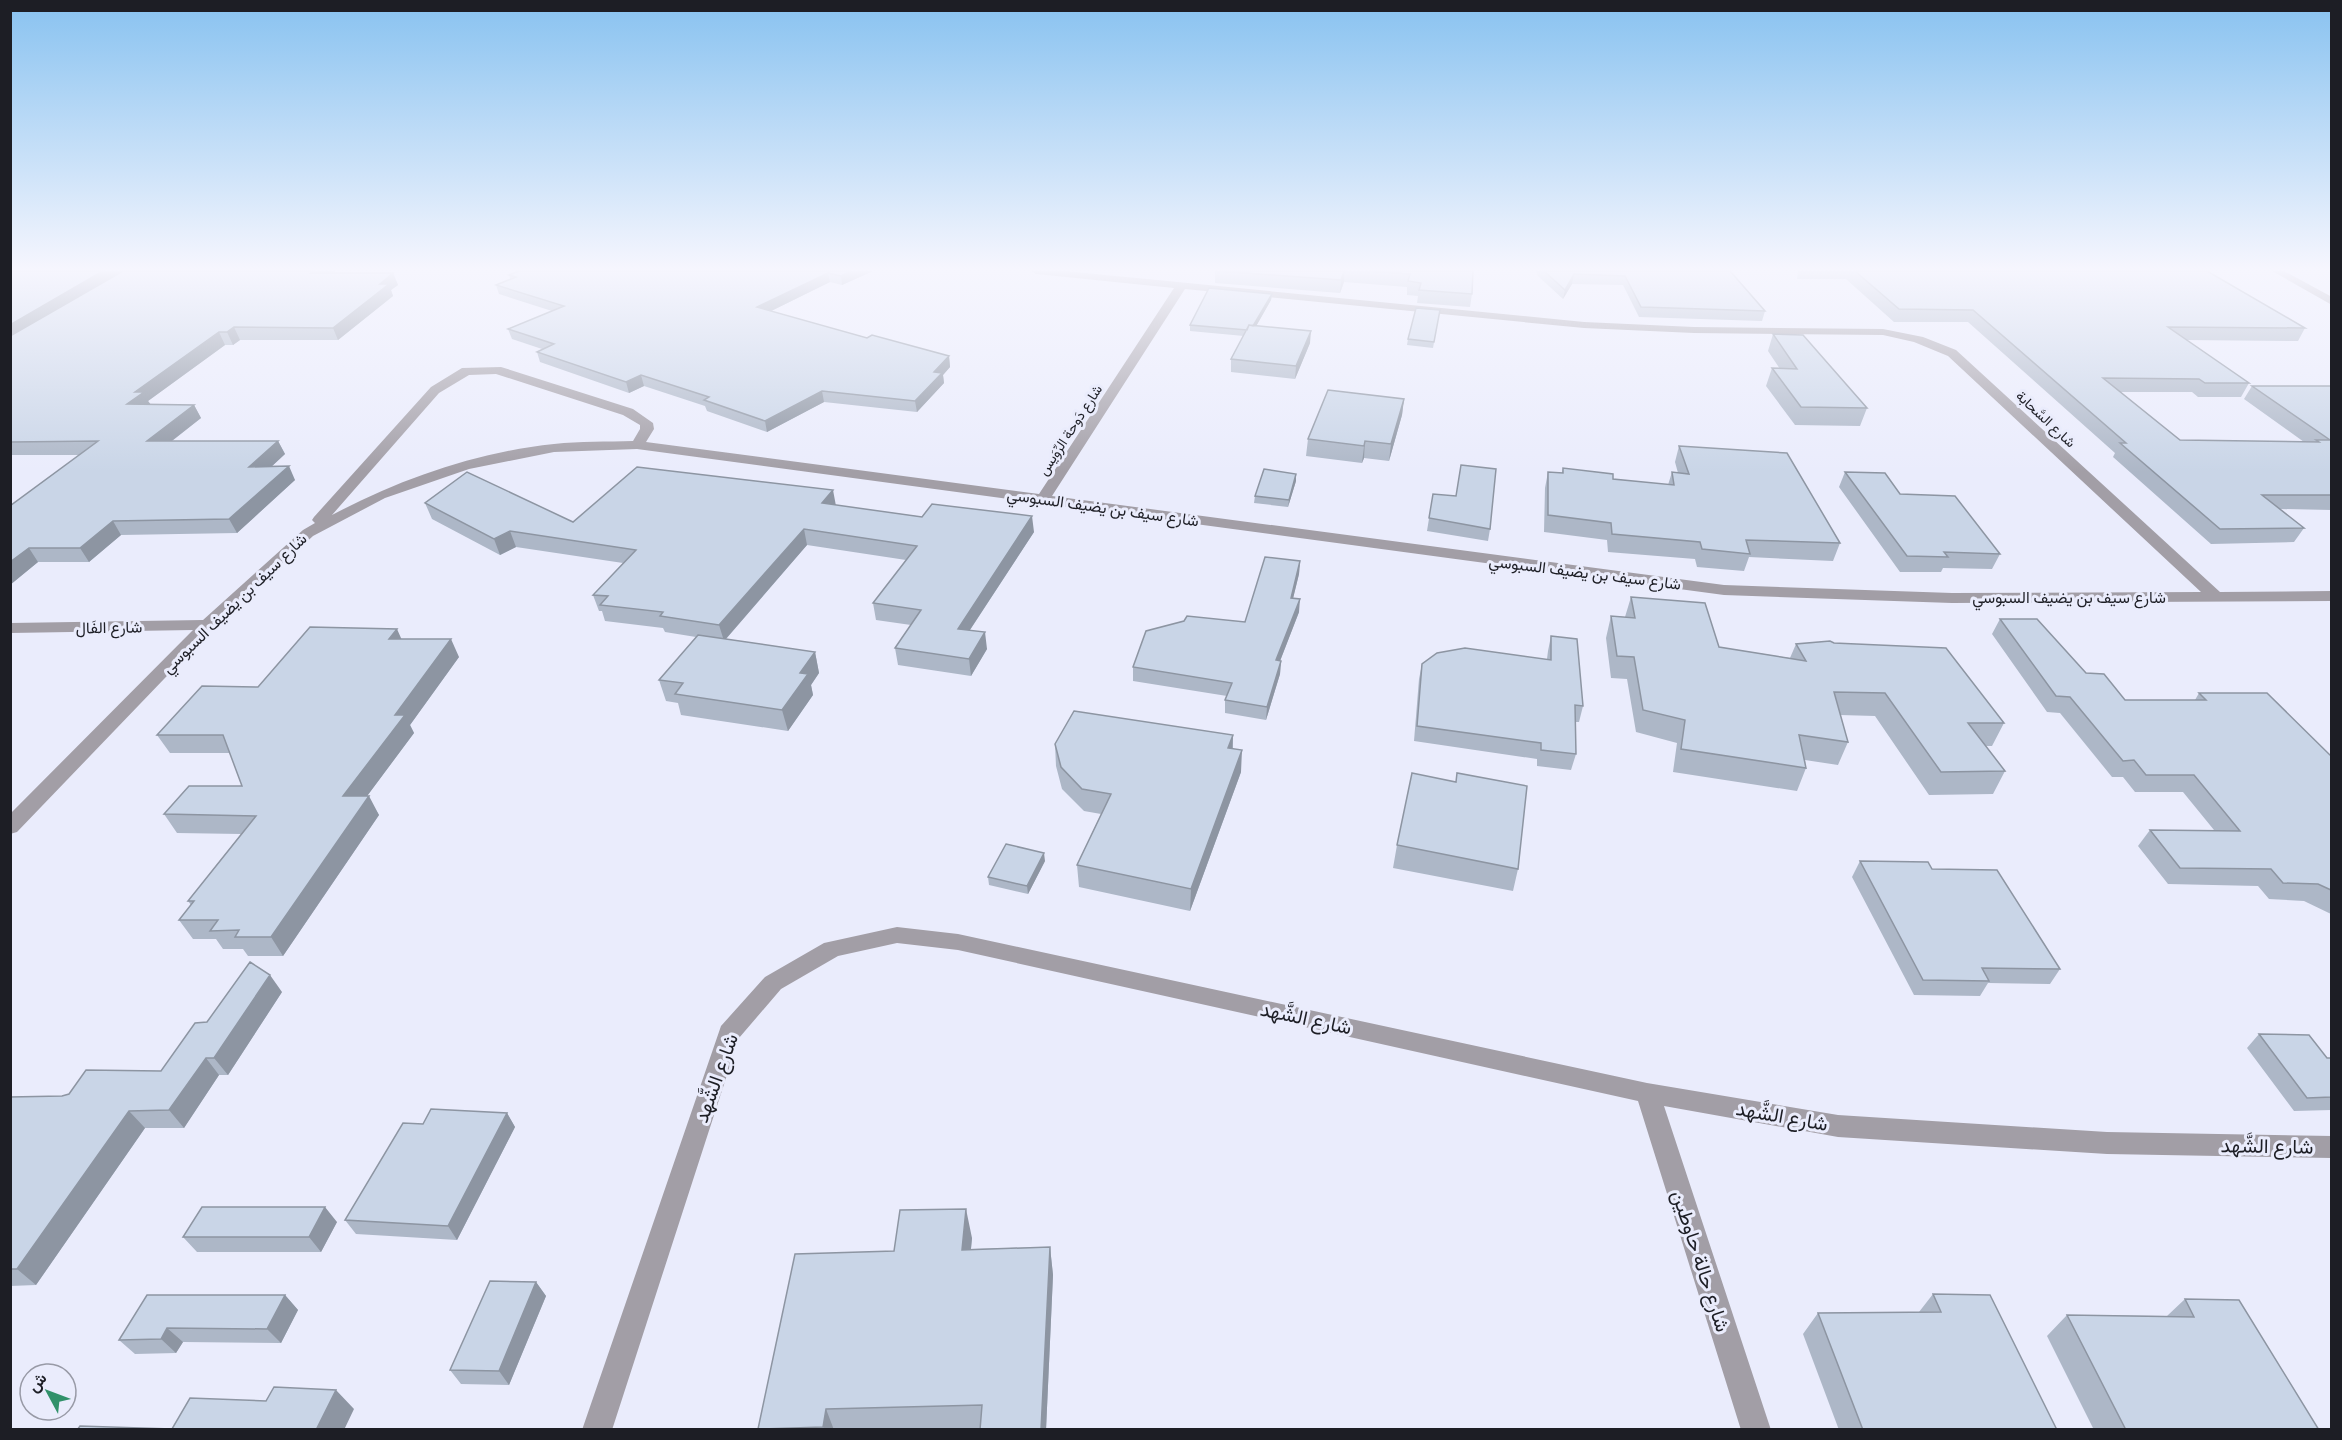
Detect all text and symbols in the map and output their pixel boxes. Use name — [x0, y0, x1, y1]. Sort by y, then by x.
street label: شارع دَوحة الرِّوَيس — [1036, 382, 1108, 480]
street label: شارع السَّحابة — [2011, 388, 2078, 453]
street label: شارع سيف بن يضيف السبوسي — [1005, 486, 1200, 534]
street label: شارع سيف بن يضيف السبوسي — [159, 530, 313, 680]
street label: شارع سيف بن يضيف السبوسي — [1487, 552, 1682, 598]
street label: شارع سيف بن يضيف السبوسي — [1972, 589, 2166, 611]
street label: شارع الفَال — [76, 618, 143, 640]
street label: شارع الشَّهد — [1257, 995, 1354, 1042]
street label: شارع الشَّهد — [687, 1030, 746, 1127]
street label: شارع الشَّهد — [1734, 1095, 1830, 1139]
street label: شارع الشَّهد — [2220, 1132, 2314, 1162]
street label: شارع حالة حاوطين — [1664, 1188, 1734, 1336]
north arrow — [18, 1362, 78, 1422]
text: ش — [24, 1370, 52, 1397]

